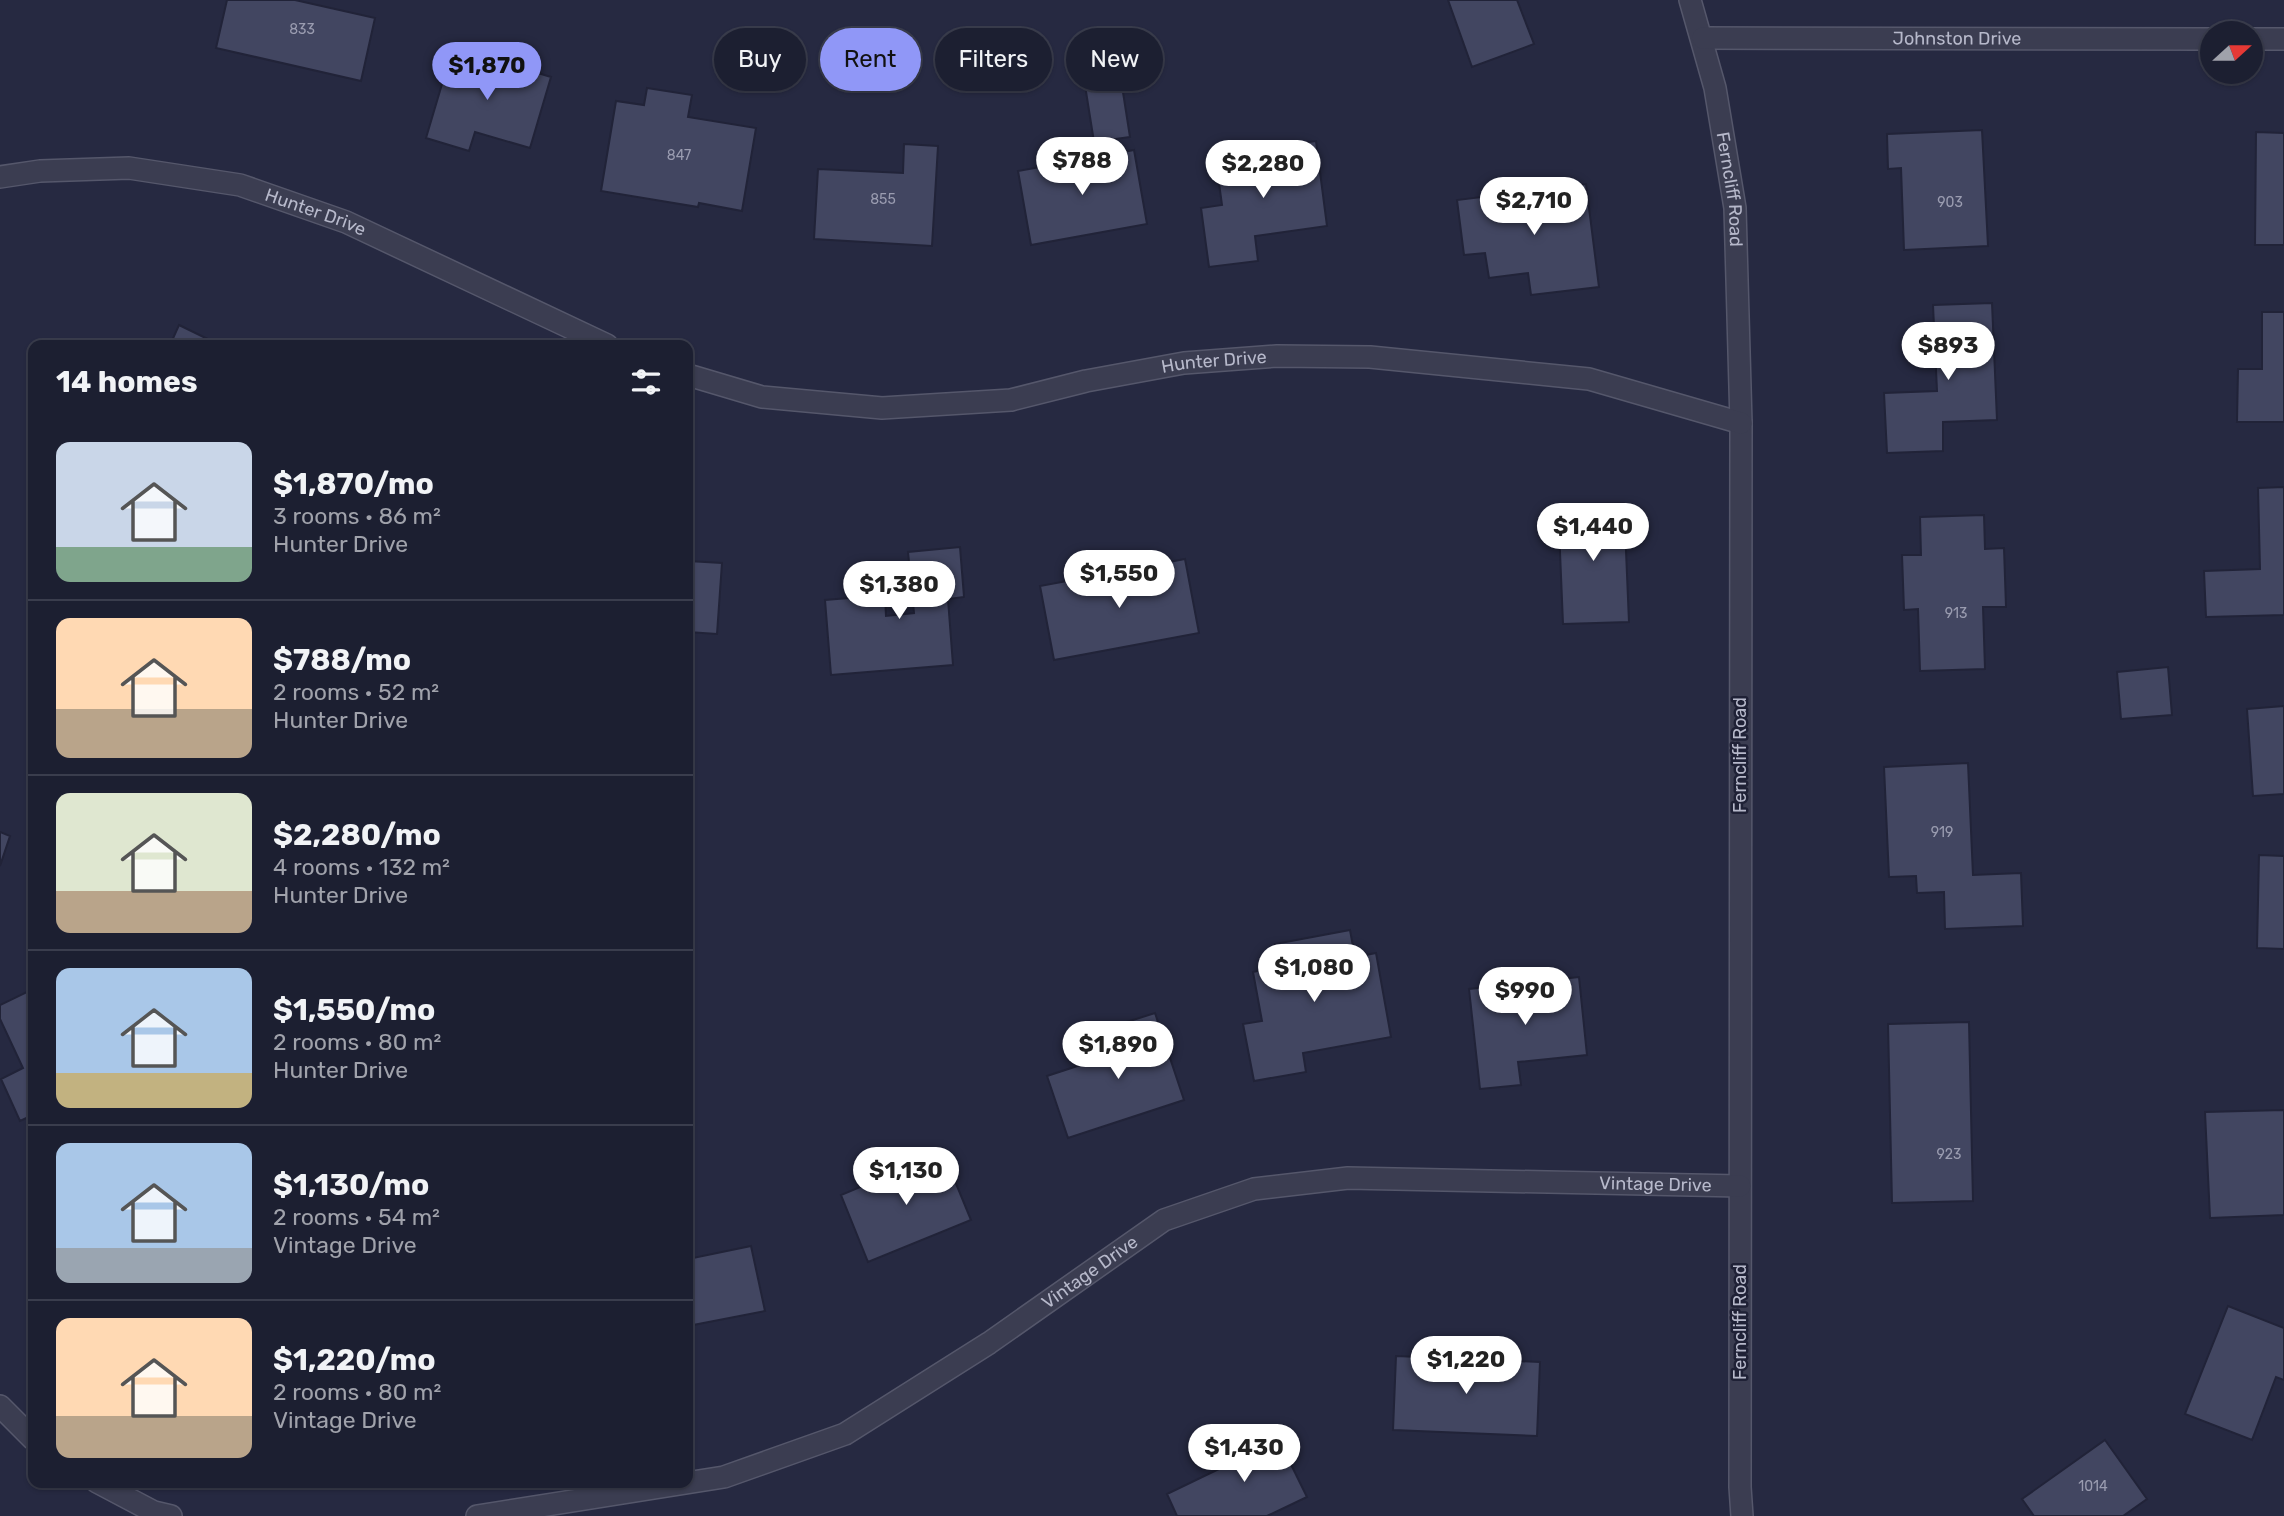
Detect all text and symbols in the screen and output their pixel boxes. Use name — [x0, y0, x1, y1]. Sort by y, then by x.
house number: 833 — [289, 21, 315, 38]
north arrow — [2200, 21, 2263, 84]
map controls — [2200, 21, 2263, 84]
street label: Johnston Drive — [1893, 27, 2021, 50]
chip: Buy — [714, 28, 806, 91]
chip: Rent — [820, 28, 921, 91]
chip: Filters — [935, 28, 1052, 91]
chip: New — [1066, 28, 1163, 91]
pin: $1,870 — [430, 42, 544, 102]
text: $1,870 — [448, 51, 526, 79]
street label: Ferncliff Road — [1711, 130, 1747, 247]
pin: $788 — [1041, 138, 1123, 197]
pin: $2,280 — [1206, 140, 1320, 200]
text: $788 — [1052, 146, 1112, 174]
house number: 847 — [667, 147, 691, 164]
text: $2,280 — [1222, 149, 1304, 177]
pin: $2,710 — [1477, 177, 1591, 237]
street label: Hunter Drive — [262, 184, 370, 241]
text: $2,710 — [1496, 186, 1572, 214]
house number: 855 — [870, 191, 896, 208]
house number: 903 — [1937, 194, 1963, 211]
pin: $893 — [1907, 322, 1989, 382]
text: $893 — [1918, 331, 1978, 359]
street label: Hunter Drive — [1160, 346, 1268, 378]
icon: filters — [627, 363, 665, 401]
text: 14 homes — [56, 364, 198, 400]
text: $1,870/mo — [273, 466, 434, 502]
icon: home — [112, 470, 196, 554]
text: 3 rooms · 86 m² — [273, 502, 441, 530]
pin: $1,440 — [1536, 504, 1650, 563]
text: $1,440 — [1553, 512, 1633, 540]
text: Hunter Drive — [273, 530, 408, 558]
pin: $1,550 — [1062, 550, 1176, 610]
text: $1,550 — [1080, 559, 1158, 587]
pin: $1,380 — [842, 562, 956, 621]
text: $1,380 — [859, 570, 939, 598]
house number: 913 — [1945, 605, 1967, 622]
text: $788/mo — [273, 642, 411, 678]
icon: home — [112, 646, 196, 730]
text: 2 rooms · 52 m² — [273, 678, 439, 706]
street label: Ferncliff Road — [1729, 697, 1751, 813]
text: Hunter Drive — [273, 706, 408, 734]
text: $2,280/mo — [273, 817, 441, 853]
icon: home — [112, 821, 196, 905]
house number: 919 — [1931, 824, 1953, 841]
text: 4 rooms · 132 m² — [273, 853, 450, 881]
text: Hunter Drive — [273, 881, 408, 909]
pin: $1,080 — [1257, 944, 1371, 1004]
text: $1,080 — [1274, 953, 1354, 981]
pin: $990 — [1484, 968, 1566, 1027]
text: $990 — [1495, 976, 1555, 1004]
text: $1,550/mo — [273, 992, 435, 1028]
icon: home — [112, 996, 196, 1080]
pin: $1,890 — [1061, 1021, 1175, 1081]
text: 2 rooms · 80 m² — [273, 1028, 441, 1056]
text: $1,890 — [1078, 1030, 1158, 1058]
text: Hunter Drive — [273, 1056, 408, 1084]
house number: 923 — [1937, 1146, 1961, 1163]
pin: $1,130 — [849, 1148, 963, 1207]
text: $1,130 — [869, 1156, 943, 1184]
text: $1,130/mo — [273, 1167, 429, 1203]
icon: home — [112, 1171, 196, 1255]
street label: Vintage Drive — [1599, 1172, 1712, 1196]
text: 2 rooms · 54 m² — [273, 1203, 440, 1231]
text: Vintage Drive — [273, 1231, 417, 1259]
street label: Vintage Drive — [1037, 1231, 1142, 1314]
street label: Ferncliff Road — [1729, 1264, 1751, 1380]
pin: $1,220 — [1409, 1336, 1523, 1396]
text: $1,220/mo — [273, 1342, 436, 1378]
text: $1,220 — [1427, 1345, 1505, 1373]
icon: home — [112, 1346, 196, 1430]
text: 2 rooms · 80 m² — [273, 1378, 441, 1406]
text: Vintage Drive — [273, 1406, 417, 1434]
pin: $1,430 — [1187, 1424, 1301, 1484]
text: $1,430 — [1204, 1433, 1284, 1461]
house number: 1014 — [2078, 1478, 2108, 1495]

